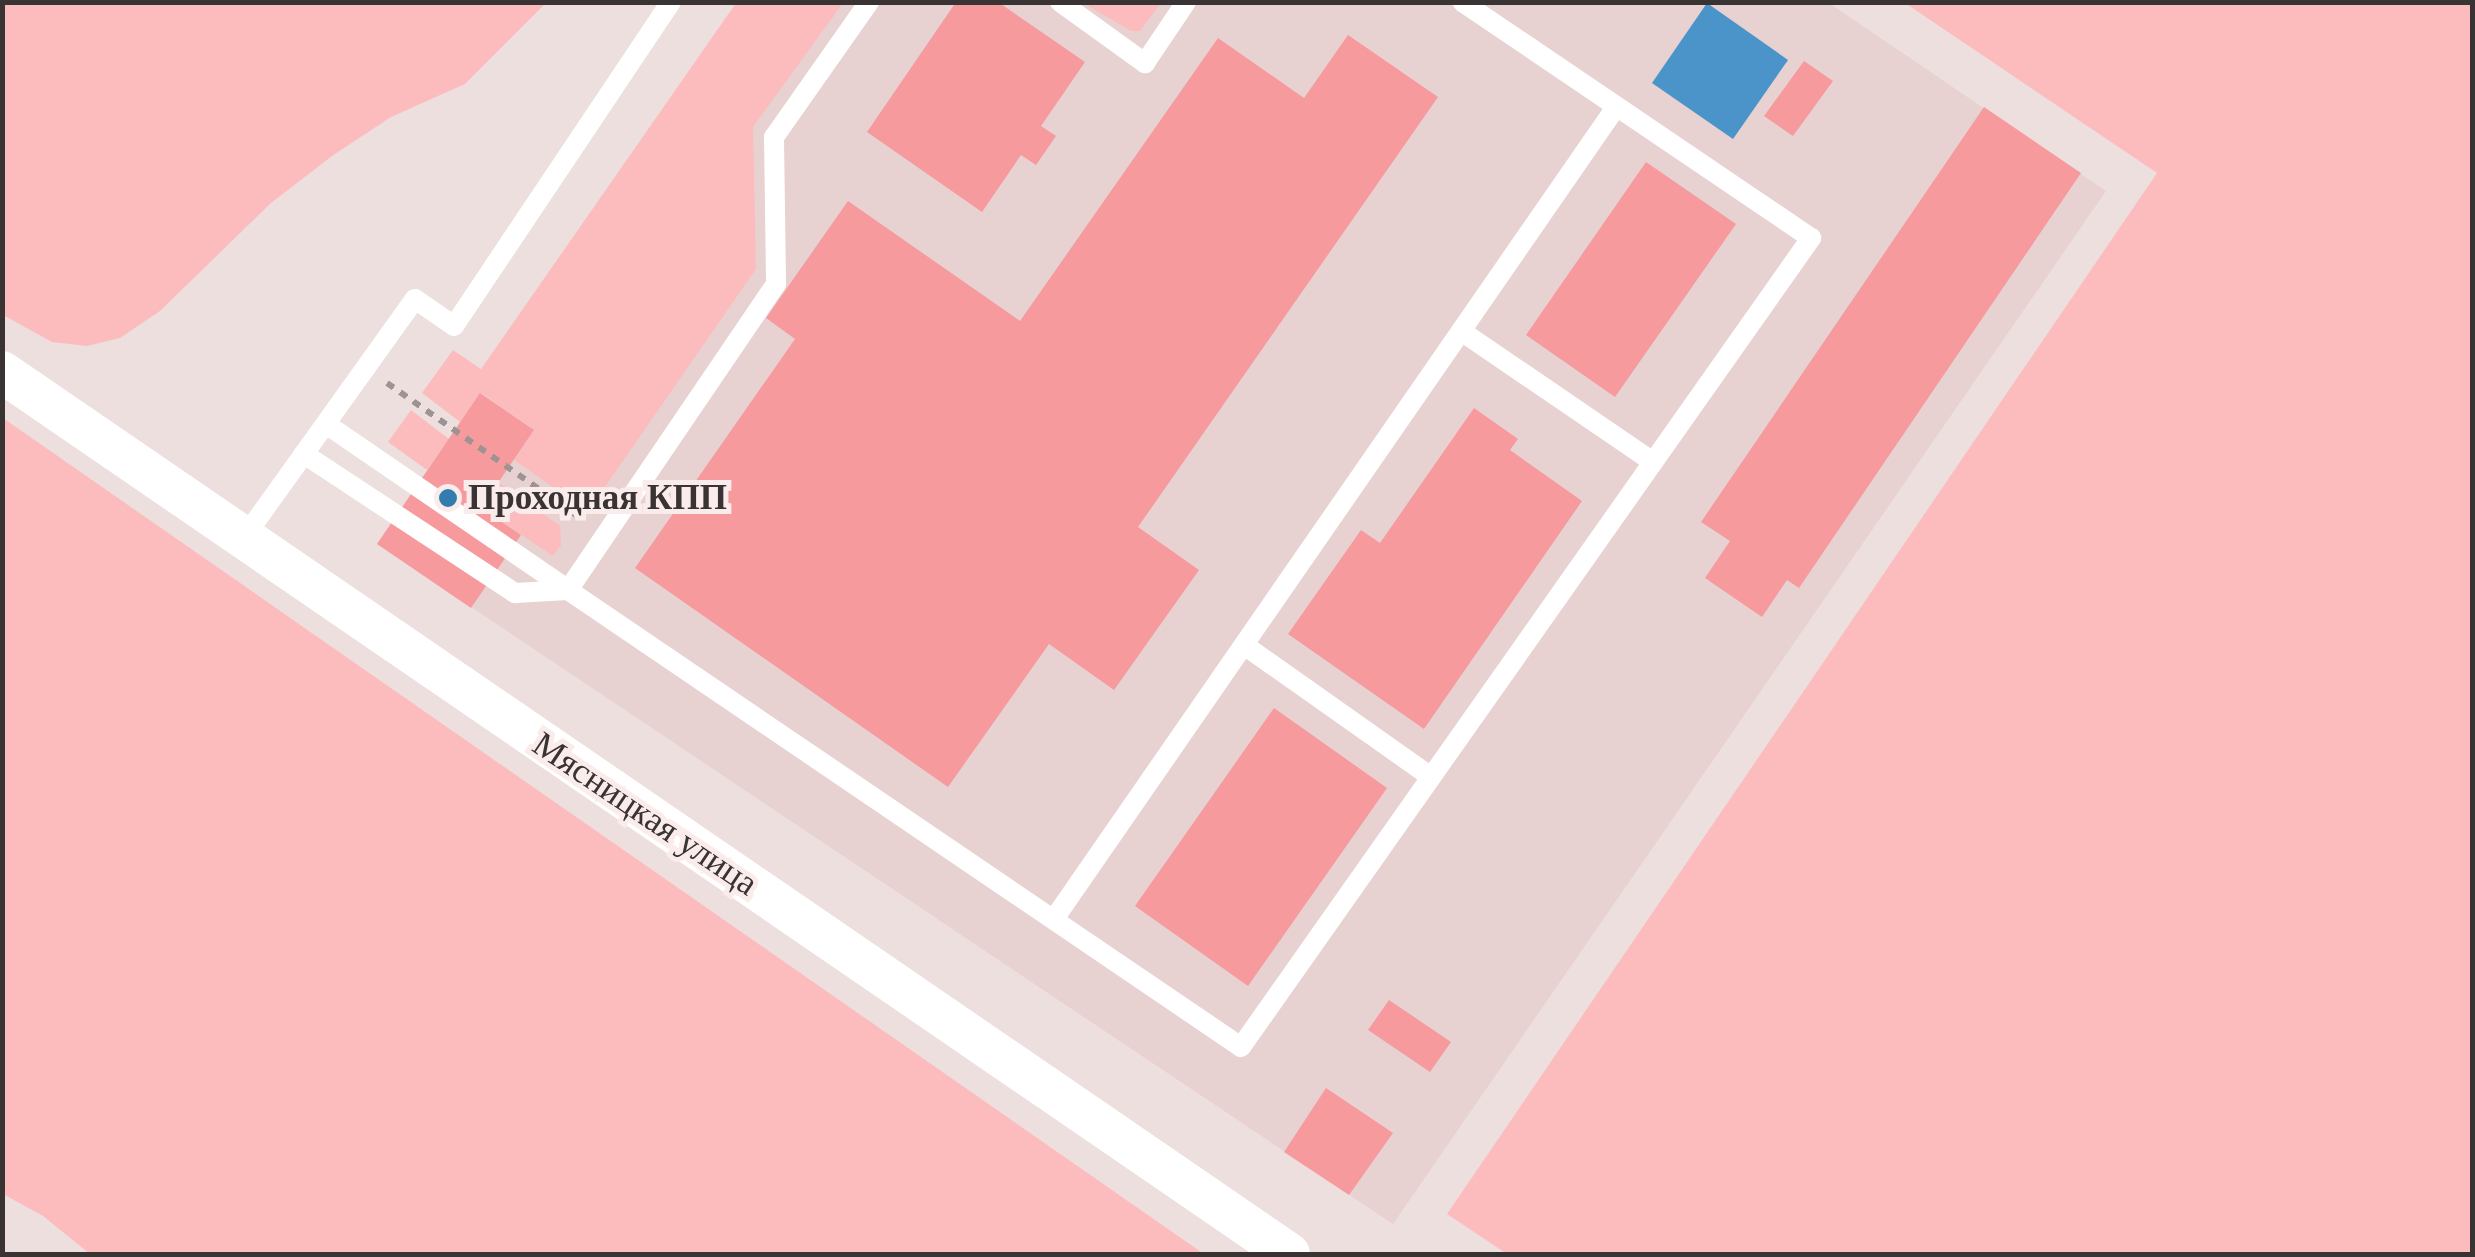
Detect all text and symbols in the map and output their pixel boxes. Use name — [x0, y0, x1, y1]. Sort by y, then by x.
place label: Проходная КПП — [468, 477, 727, 519]
marker: Проходная КПП — [437, 487, 459, 509]
street label: Мясницкая улица — [525, 723, 765, 905]

